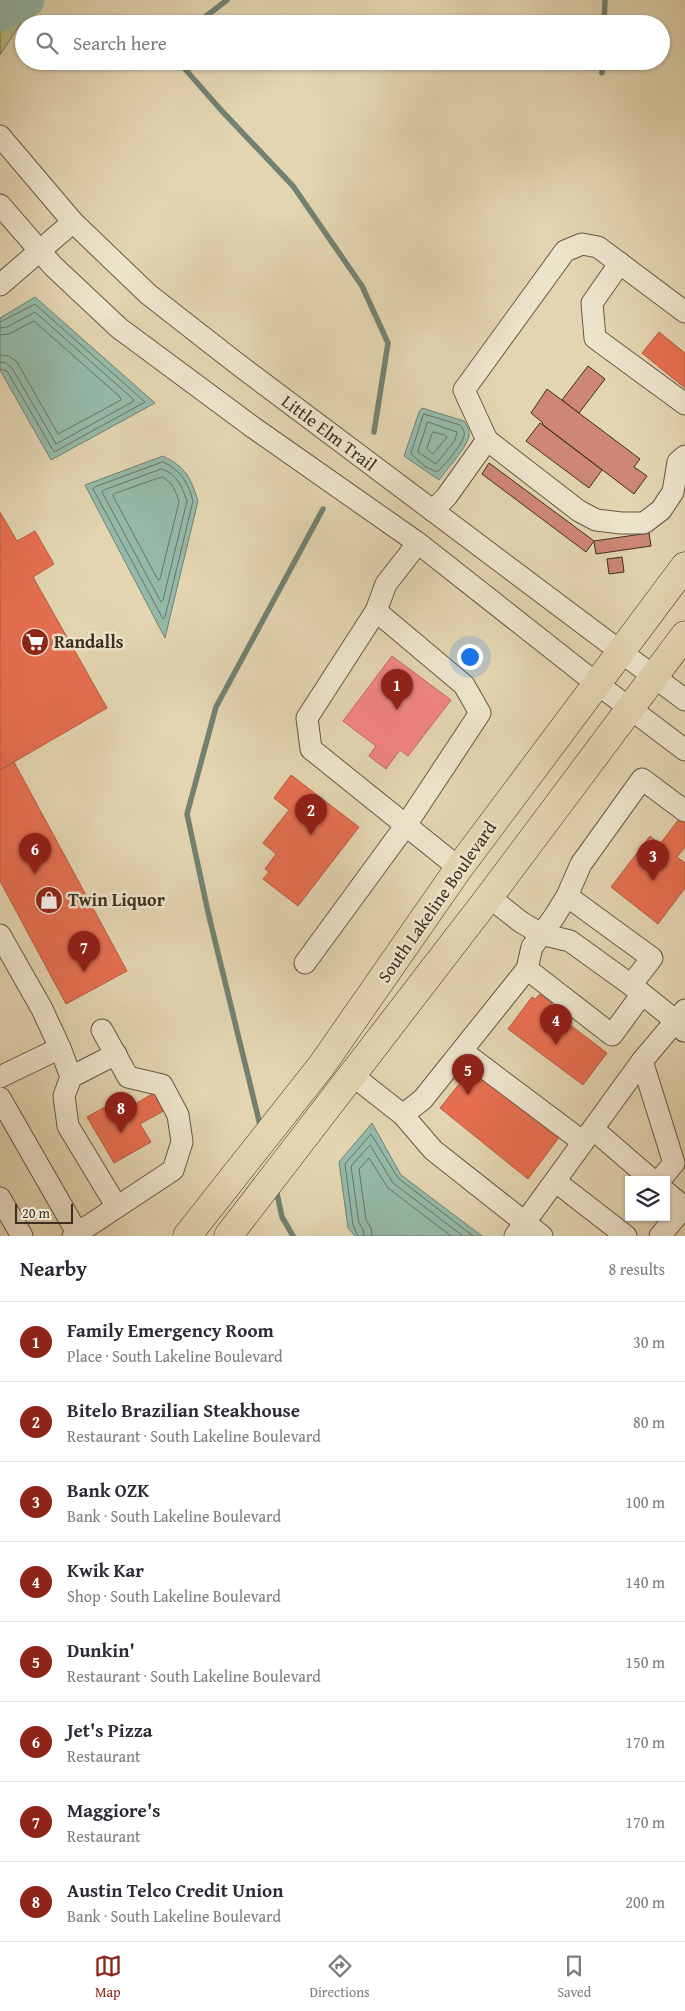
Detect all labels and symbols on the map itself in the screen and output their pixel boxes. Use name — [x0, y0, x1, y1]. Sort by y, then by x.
street label: Little Elm Trail — [276, 388, 382, 477]
supermarket icon: Randalls — [20, 627, 50, 657]
place label: Randalls — [54, 628, 124, 655]
your location — [457, 644, 483, 670]
pin: 1 — [381, 669, 413, 710]
pin: 2 — [295, 794, 327, 835]
street label: South Lakeline Boulevard — [371, 815, 503, 988]
pin: 6 — [19, 833, 51, 874]
pin: 3 — [637, 840, 669, 881]
shop icon: Twin Liquor — [34, 885, 64, 915]
place label: Twin Liquor — [68, 886, 166, 913]
pin: 7 — [68, 931, 100, 972]
pin: 4 — [540, 1004, 572, 1045]
pin: 5 — [452, 1054, 484, 1095]
pin: 8 — [105, 1092, 137, 1133]
scale bar — [15, 1201, 72, 1224]

